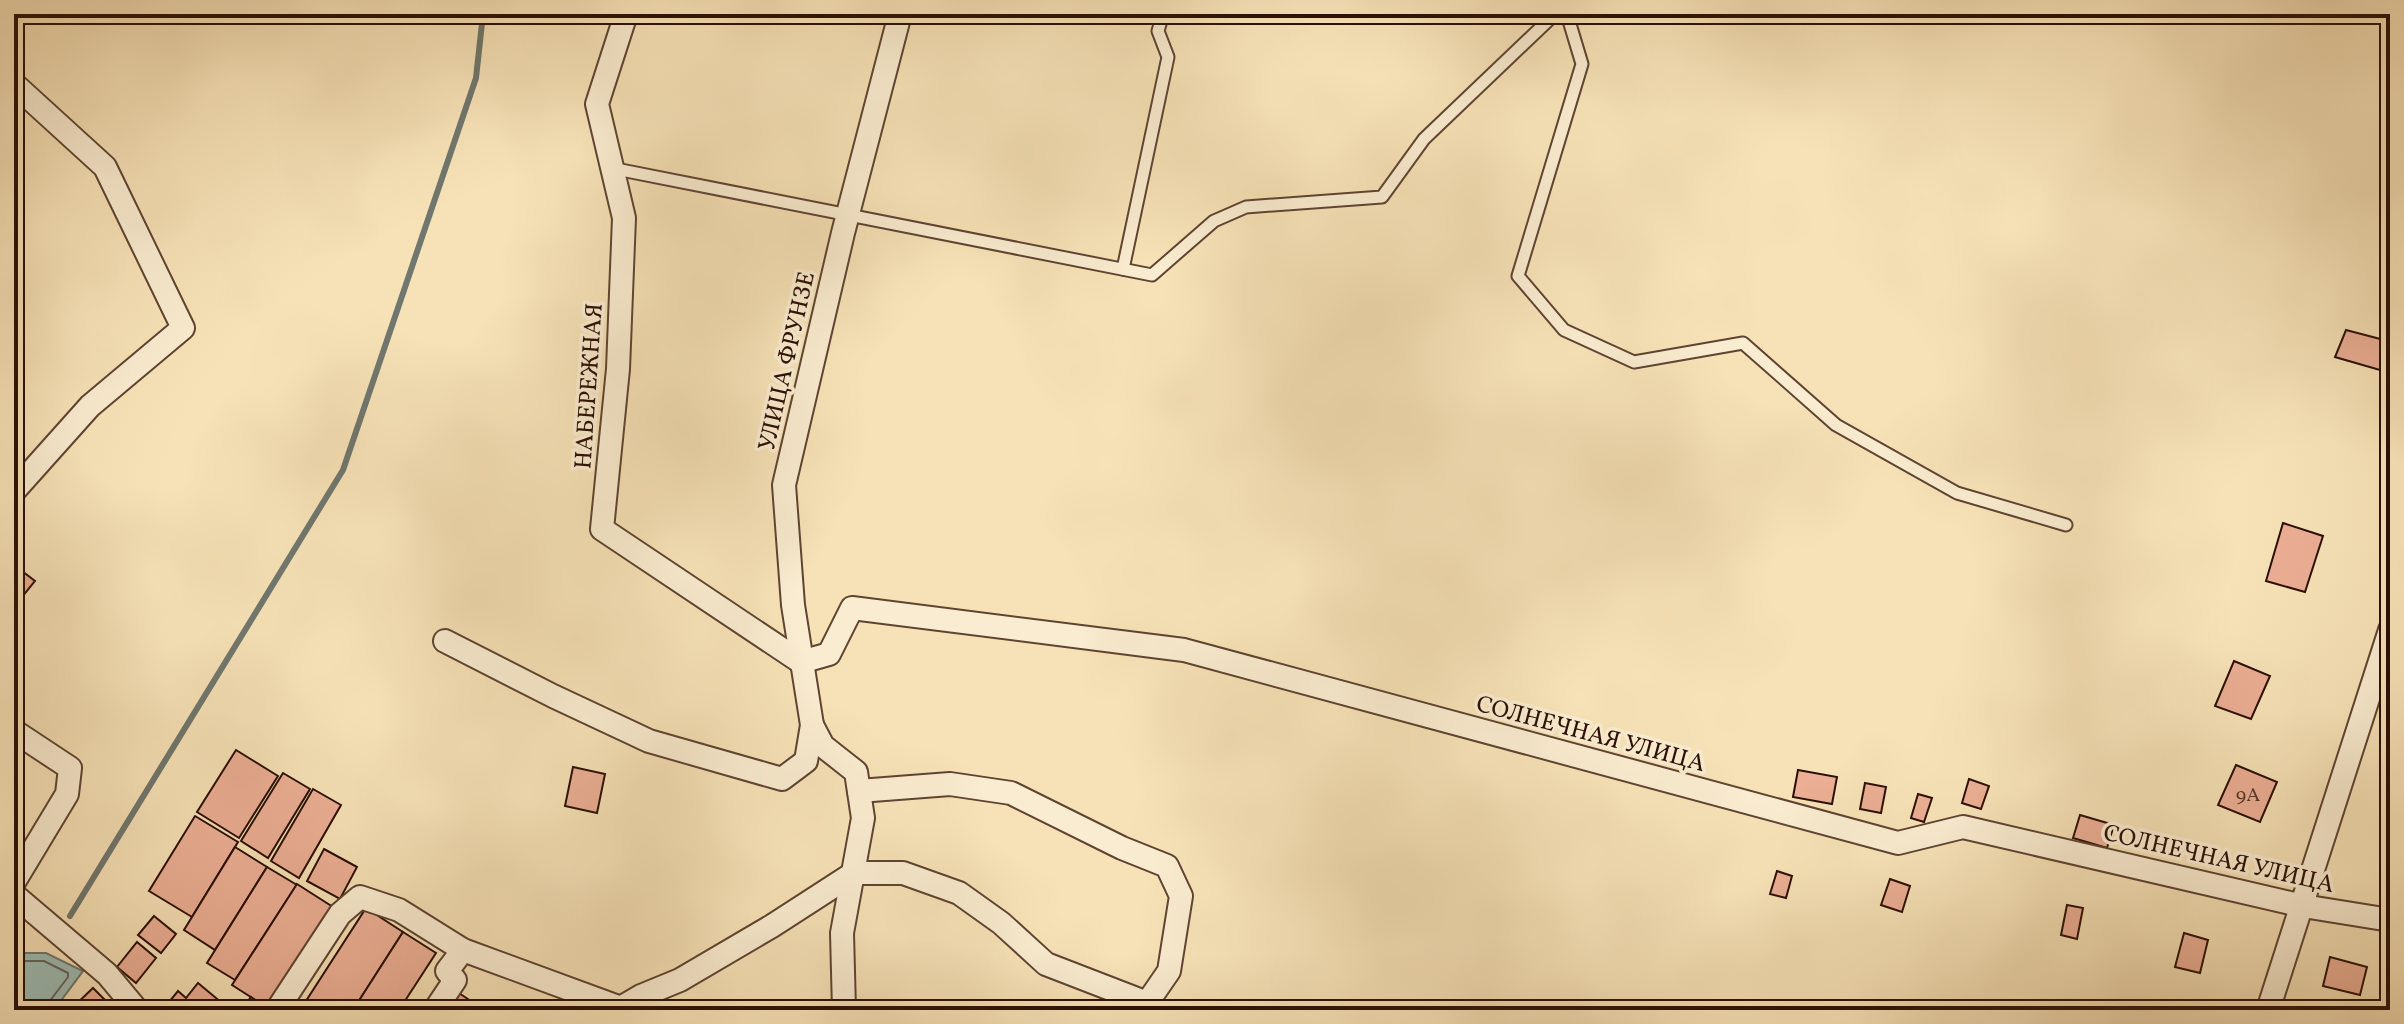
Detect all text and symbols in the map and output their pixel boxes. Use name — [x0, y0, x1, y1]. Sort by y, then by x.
street label: УЛИЦА ФРУНЗЕ — [751, 269, 825, 454]
street label: НАБЕРЕЖНАЯ — [567, 302, 613, 470]
street label: СОЛНЕЧНАЯ УЛИЦА — [1472, 688, 1709, 782]
house number: 9А — [2236, 782, 2260, 810]
street label: СОЛНЕЧНАЯ УЛИЦА — [2100, 817, 2337, 903]

